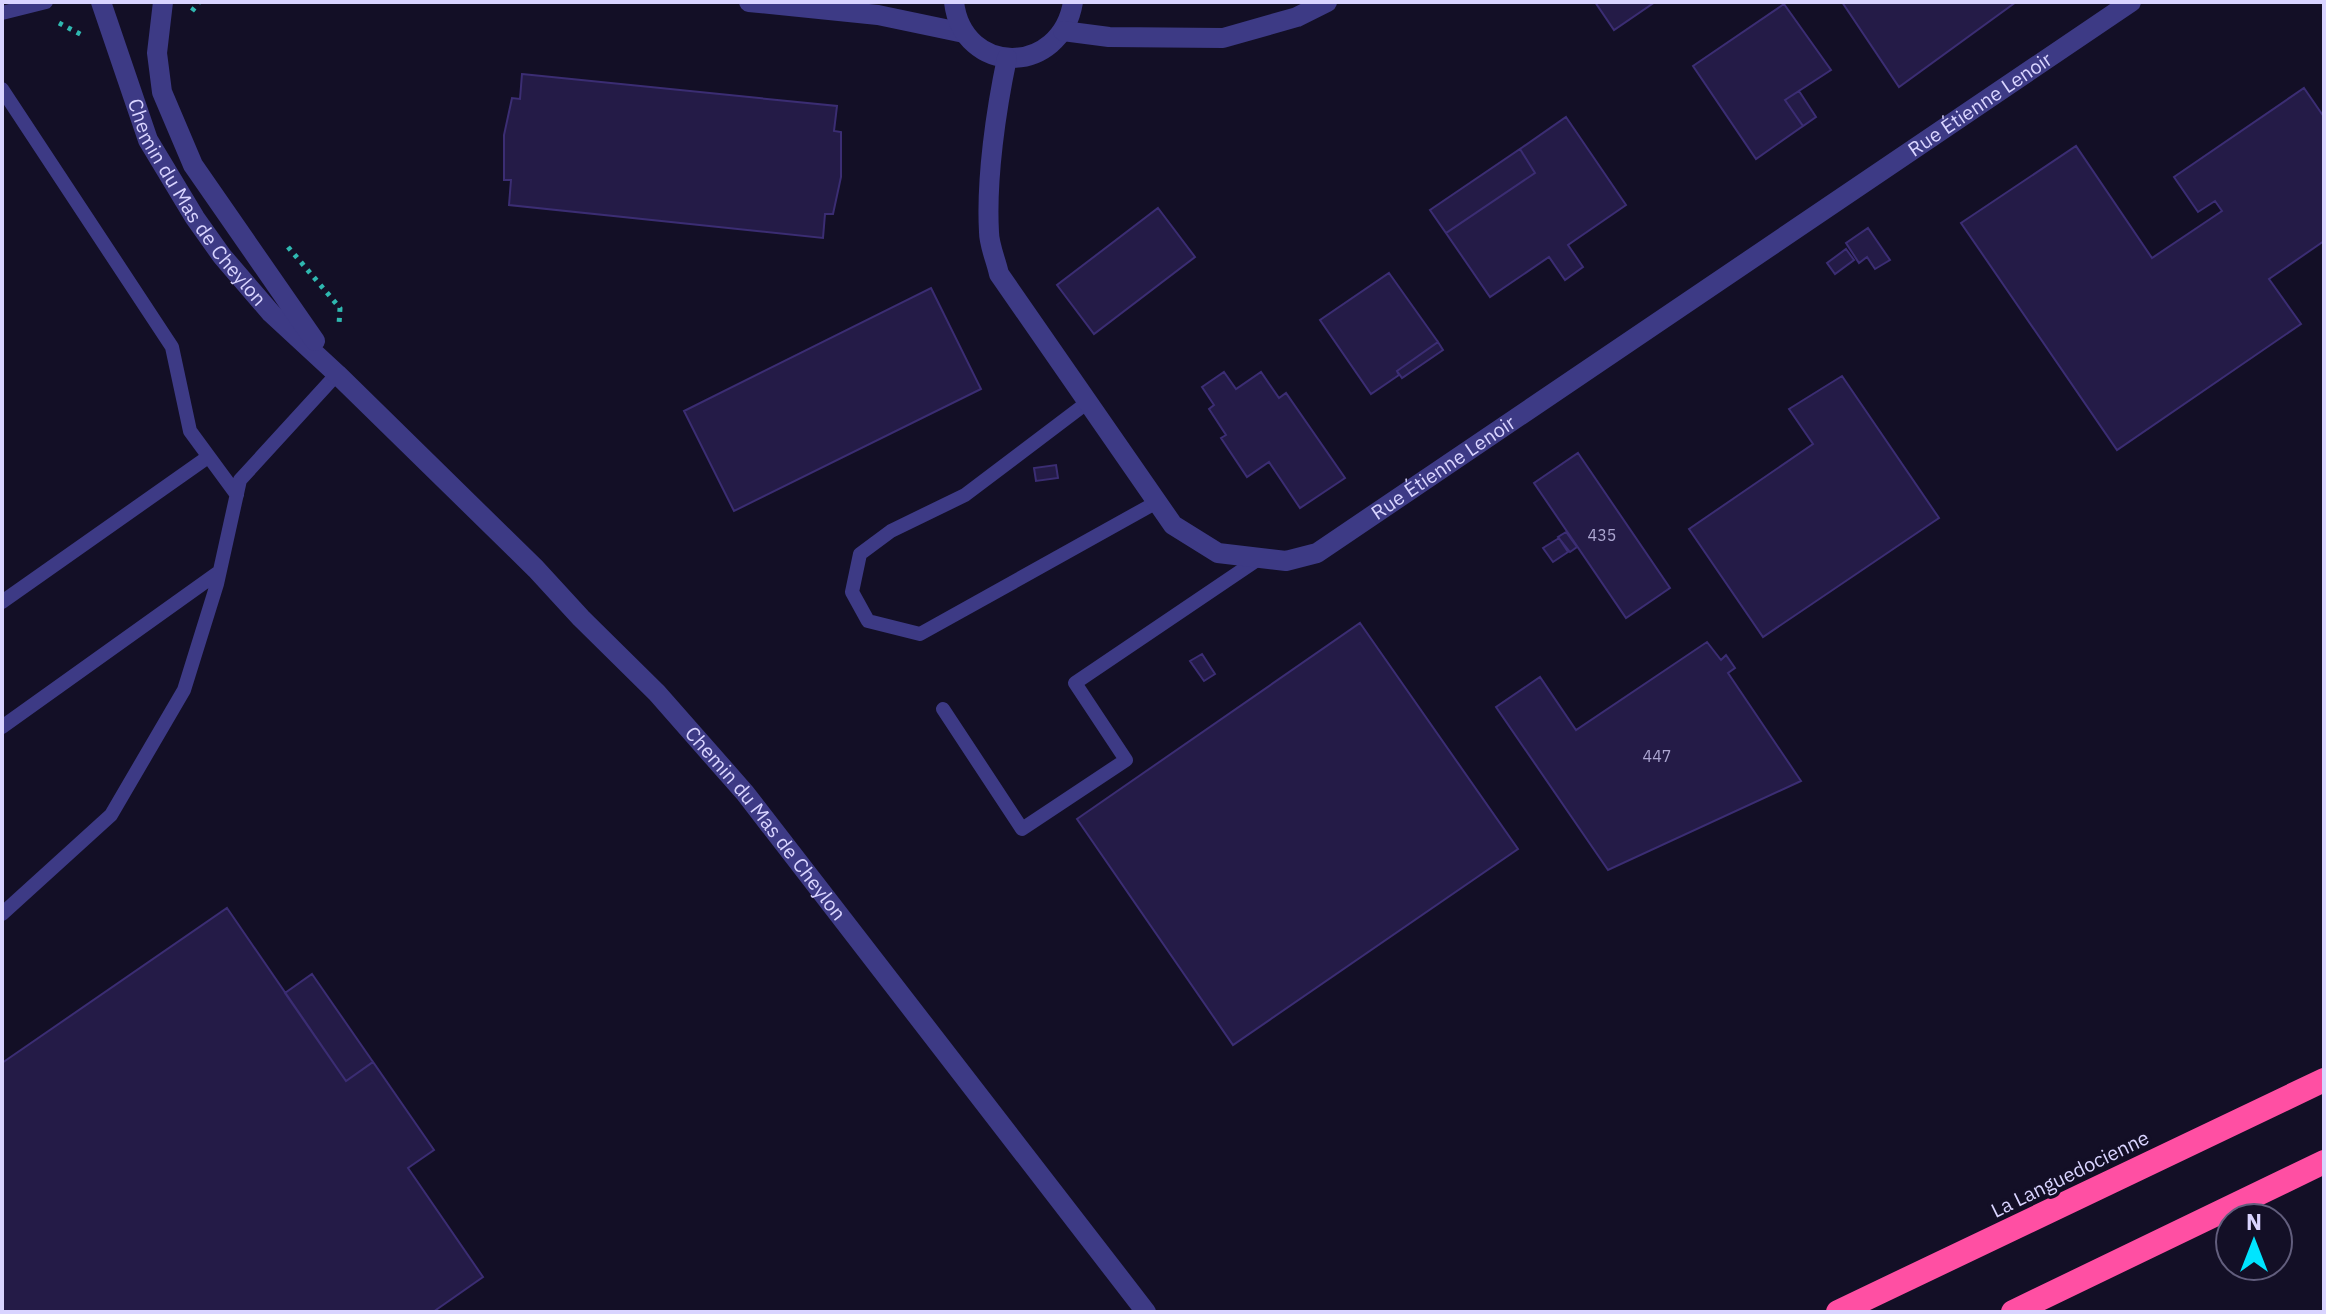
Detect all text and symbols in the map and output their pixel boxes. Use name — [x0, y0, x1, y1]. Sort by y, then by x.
street label: Rue Étienne Lenoir — [1902, 45, 2057, 162]
street label: Chemin du Mas de Cheylon — [122, 95, 273, 311]
street label: Rue Étienne Lenoir — [1366, 409, 1520, 526]
house number: 435 — [1588, 525, 1616, 545]
street label: Chemin du Mas de Cheylon — [679, 720, 852, 926]
house number: 447 — [1643, 746, 1671, 766]
street label: La Languedocienne — [1986, 1124, 2153, 1224]
north arrow — [2214, 1202, 2294, 1282]
text: N — [2246, 1207, 2262, 1236]

